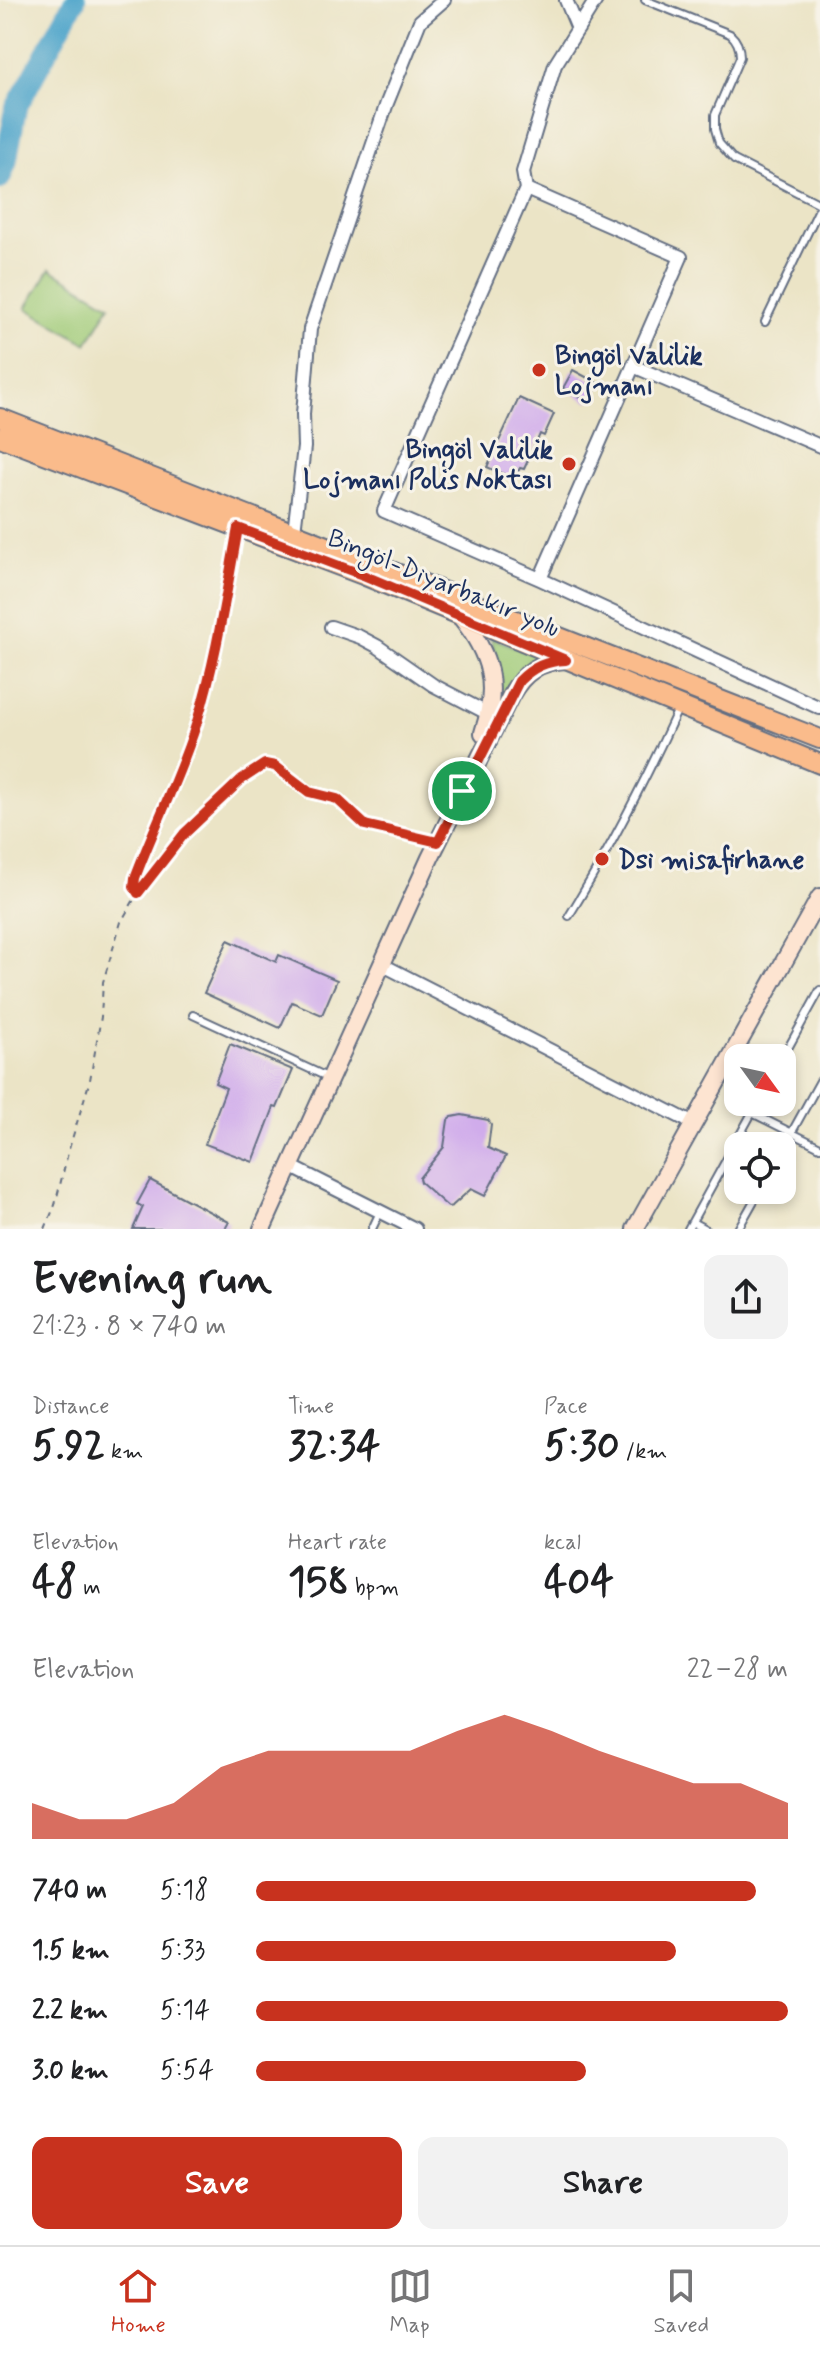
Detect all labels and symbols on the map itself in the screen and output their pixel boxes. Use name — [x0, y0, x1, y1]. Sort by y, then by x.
place label: Bingöl Valilik Lojmanı — [555, 340, 703, 404]
marker: Bingöl Valilik Lojmanı — [530, 361, 548, 379]
place label: Bingöl Valilik Lojmanı Polis Noktası — [303, 434, 553, 498]
marker: Bingöl Valilik Lojmanı Polis Noktası — [560, 455, 578, 473]
street label: Bingöl-Diyarbakır yolu — [321, 522, 564, 648]
pin — [428, 757, 496, 825]
place label: Dsi misafirhane — [618, 844, 805, 878]
marker: Dsi misafirhane — [593, 850, 611, 868]
north arrow — [724, 1044, 796, 1116]

